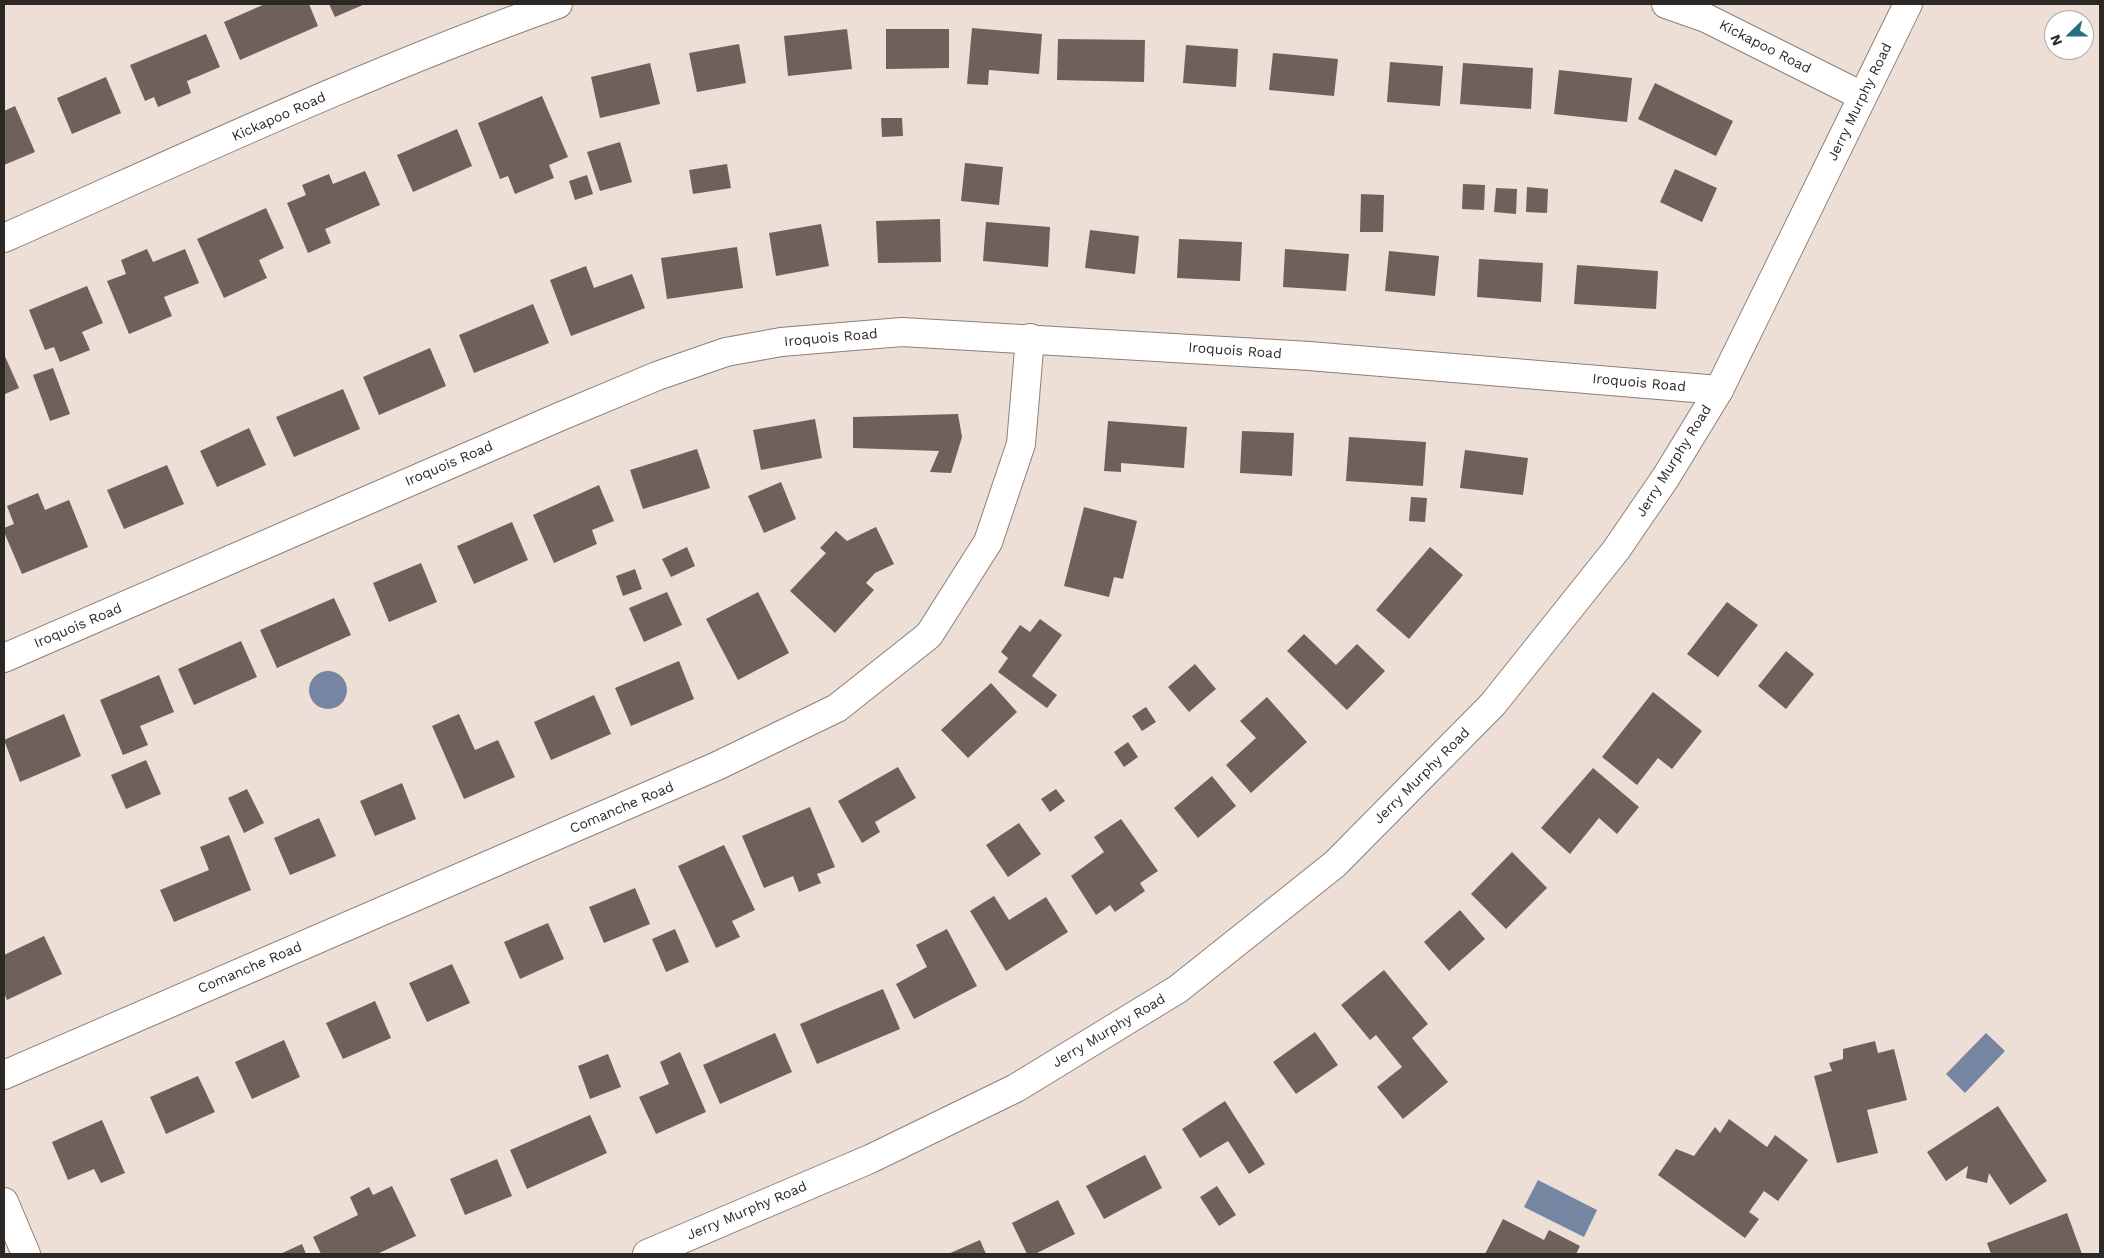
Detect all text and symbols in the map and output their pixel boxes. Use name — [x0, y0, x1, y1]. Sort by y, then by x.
north arrow — [2044, 10, 2094, 60]
street label: Kickapoo Road — [1716, 17, 1814, 77]
text: N — [2047, 32, 2065, 48]
street label: Jerry Murphy Road — [1824, 40, 1896, 164]
street label: Kickapoo Road — [229, 89, 329, 145]
street label: Iroquois Road — [784, 326, 878, 350]
street label: Iroquois Road — [1188, 339, 1282, 363]
street label: Iroquois Road — [1592, 371, 1686, 395]
street label: Jerry Murphy Road — [1633, 402, 1715, 520]
street label: Iroquois Road — [403, 438, 495, 490]
street label: Iroquois Road — [32, 600, 124, 652]
street label: Jerry Murphy Road — [1370, 724, 1474, 828]
street label: Comanche Road — [567, 778, 677, 838]
street label: Comanche Road — [195, 938, 305, 998]
street label: Jerry Murphy Road — [1049, 991, 1169, 1071]
street label: Jerry Murphy Road — [684, 1178, 810, 1244]

